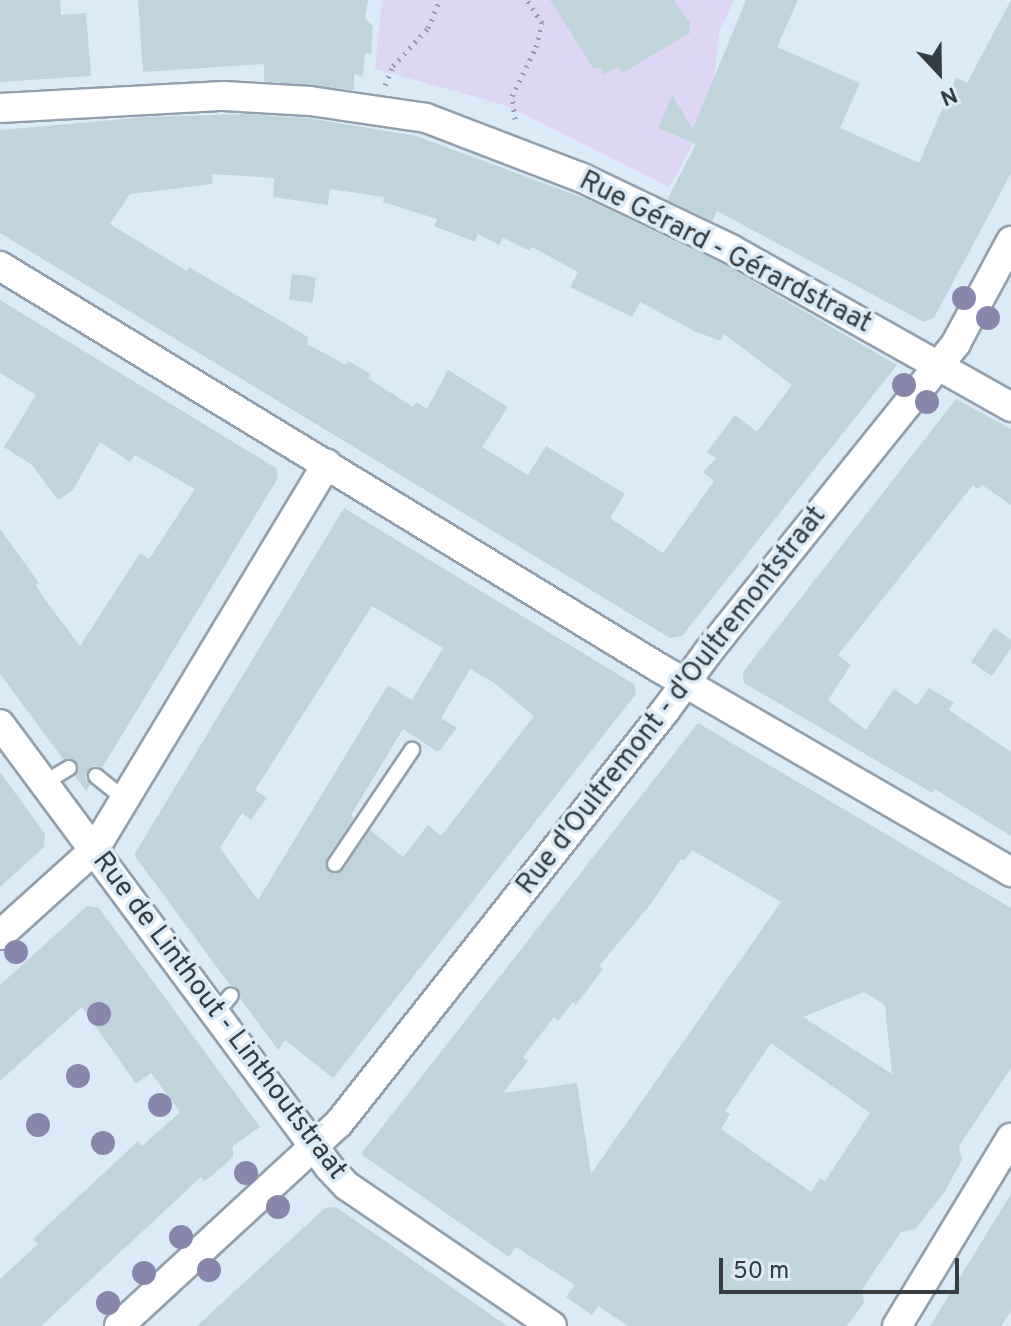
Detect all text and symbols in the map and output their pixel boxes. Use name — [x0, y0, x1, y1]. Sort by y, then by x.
north arrow — [899, 32, 979, 112]
text: N — [936, 79, 961, 110]
street label: Rue Gérard - Gérardstraat — [573, 165, 877, 341]
street label: Rue d'Oultremont - d'Oultremontstraat — [510, 500, 834, 902]
street label: Rue de Linthout - Linthoutstraat — [85, 845, 353, 1187]
scale bar — [723, 1242, 963, 1292]
text: 50 m — [733, 1257, 789, 1287]

